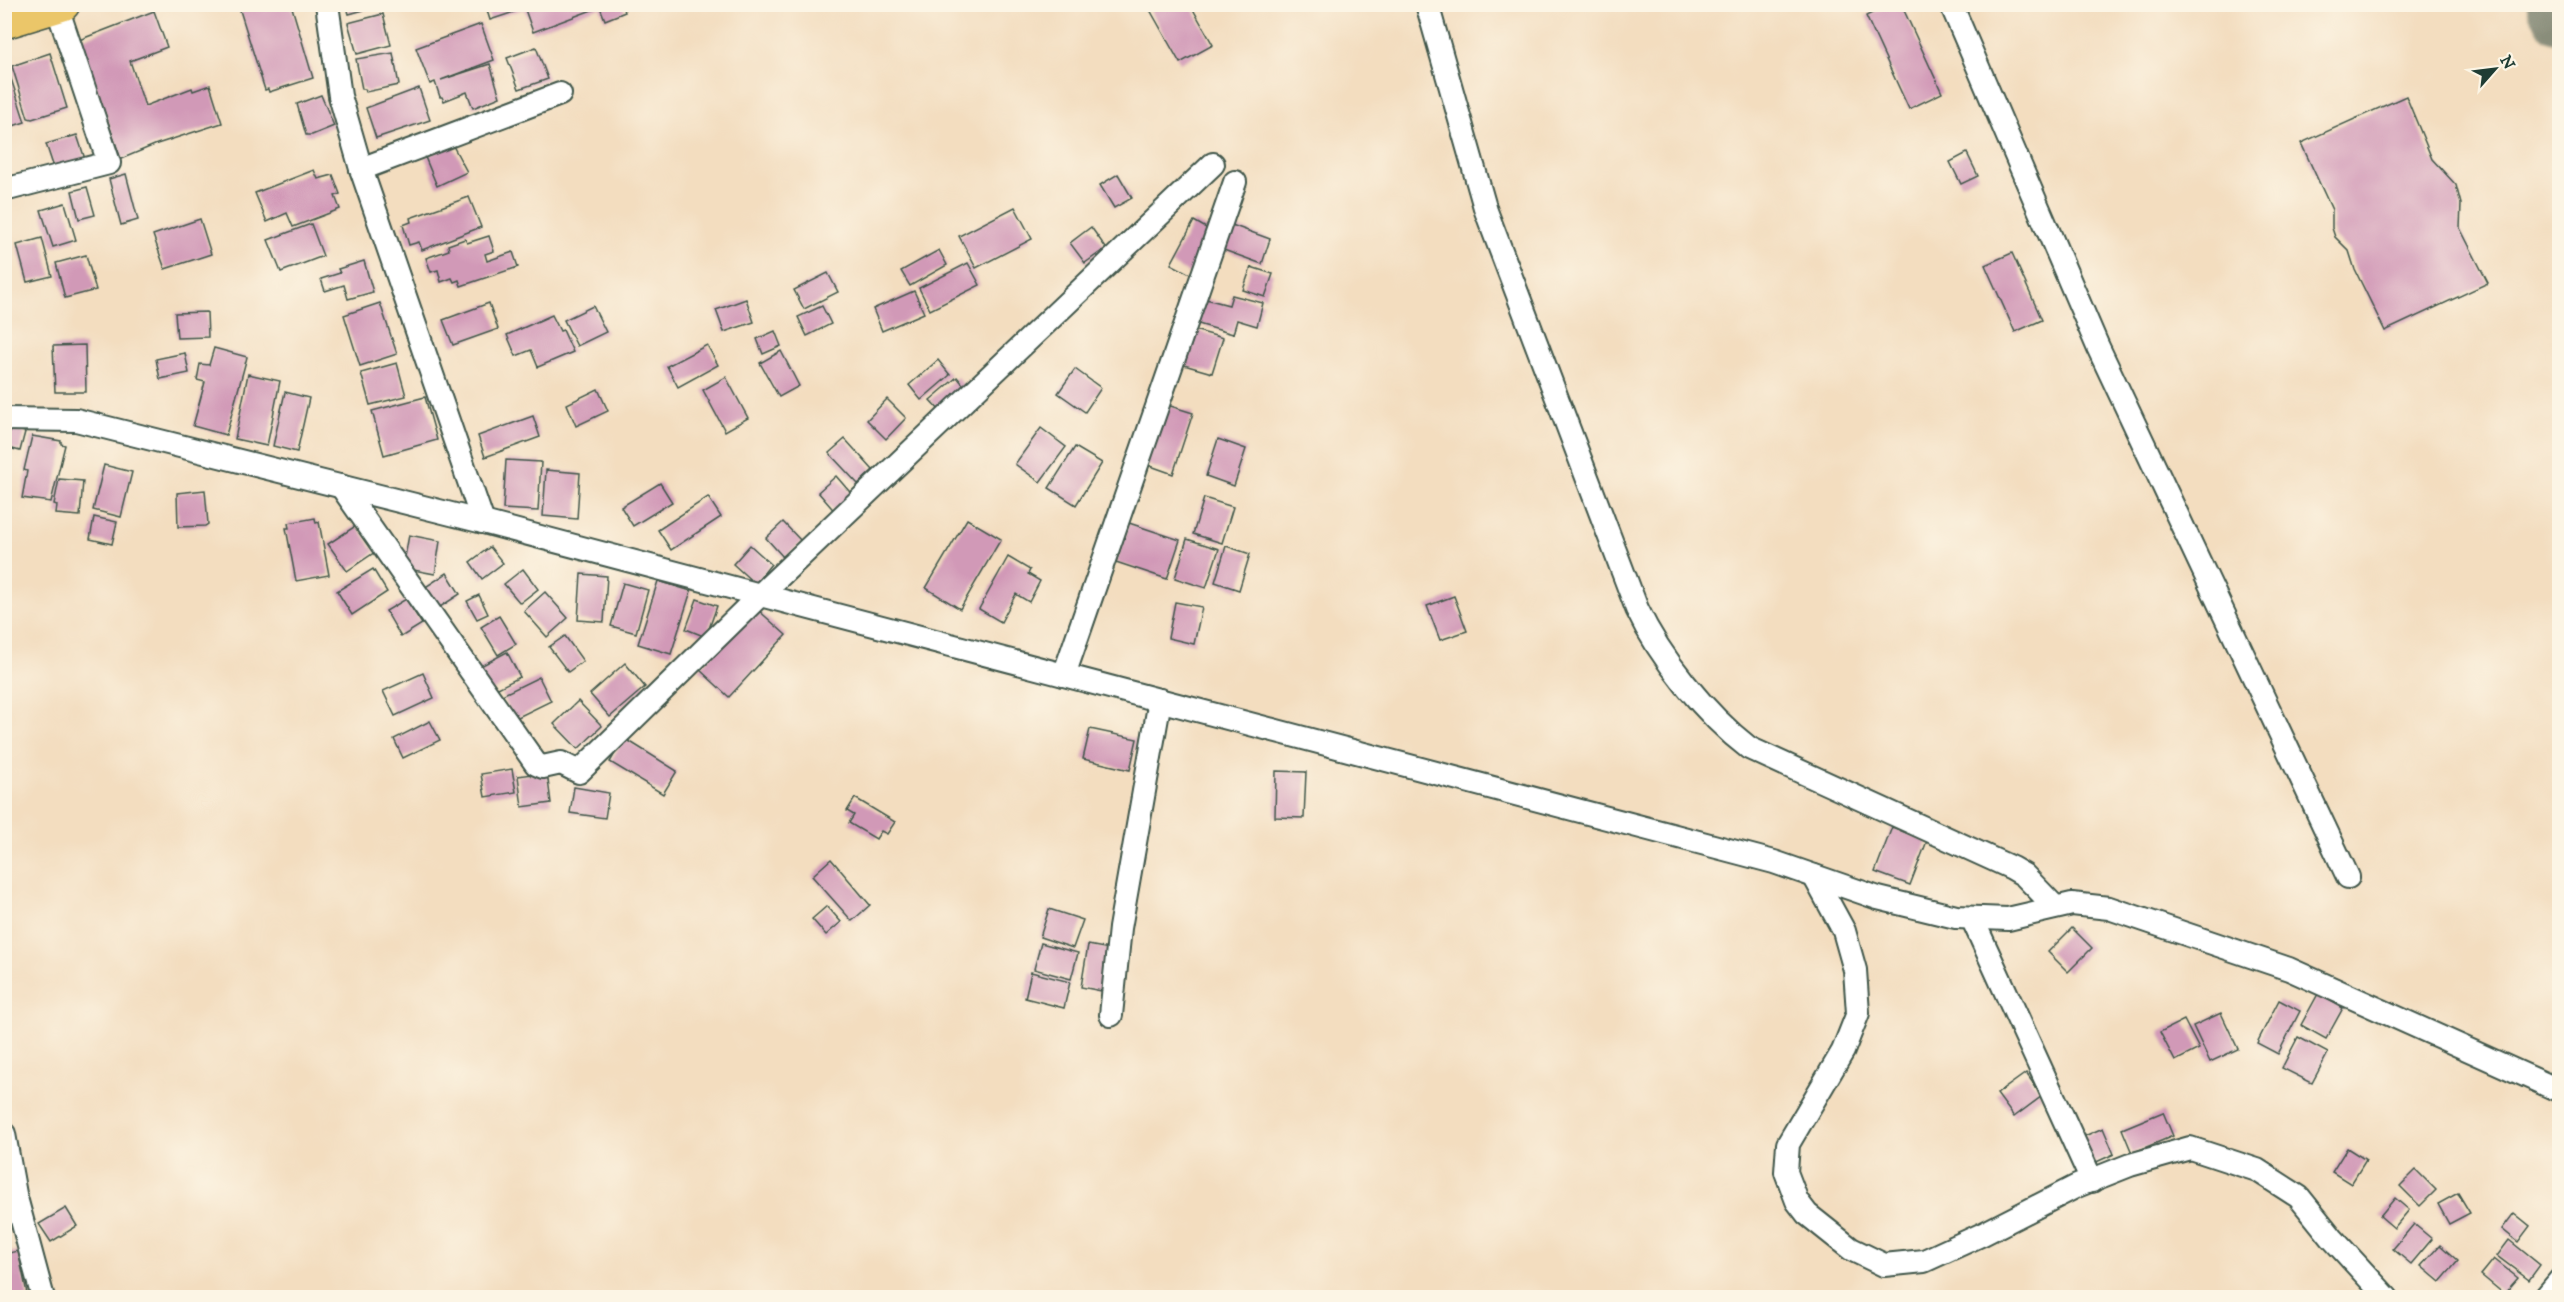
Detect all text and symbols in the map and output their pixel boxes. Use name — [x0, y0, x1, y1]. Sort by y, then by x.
north arrow — [2465, 39, 2525, 99]
text: N — [2495, 52, 2519, 73]

